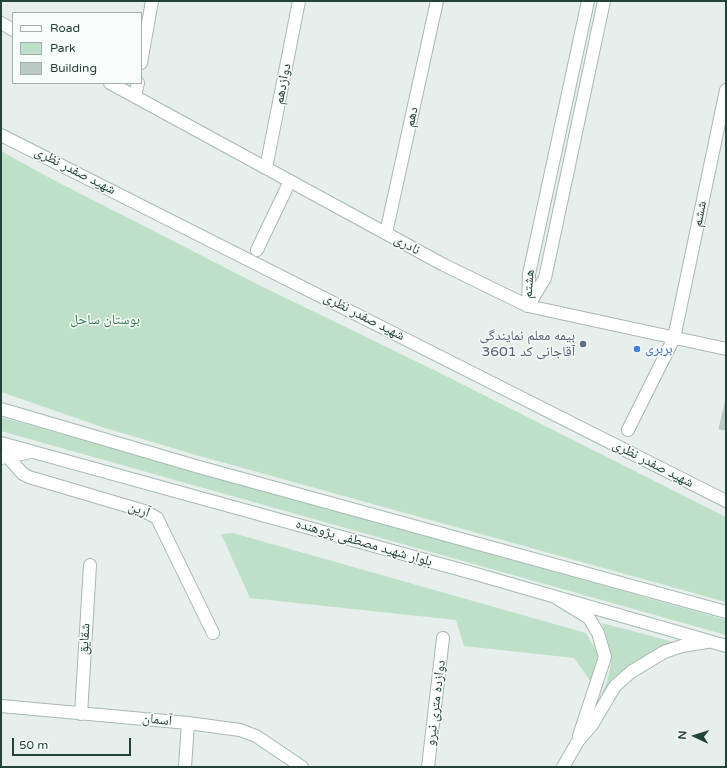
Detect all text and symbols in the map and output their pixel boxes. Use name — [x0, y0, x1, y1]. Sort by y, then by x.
legend — [12, 12, 142, 84]
text: Road — [50, 21, 80, 35]
text: Park — [50, 41, 76, 55]
text: Building — [50, 61, 97, 75]
street label: دوازدهم — [271, 62, 295, 106]
street label: دهم — [402, 105, 422, 129]
street label: شهید صفدر نظری — [32, 143, 118, 199]
street label: ششم — [689, 200, 711, 228]
street label: نادری — [391, 231, 423, 259]
street label: هشتم — [519, 269, 539, 299]
street label: شهید صفدر نظری — [321, 289, 407, 345]
park label: بوستان ساحل — [70, 312, 140, 328]
place label: بیمه معلم نمایندگی آقاجانی کد 3601 — [480, 328, 575, 360]
marker: بیمه معلم نمایندگی آقاجانی کد 3601 — [578, 339, 588, 349]
place label: بربری — [645, 341, 673, 357]
marker: بربری — [632, 344, 642, 354]
street label: شهید صفدر نظری — [610, 436, 696, 492]
street label: آرین — [126, 498, 152, 522]
street label: بلوار شهید مصطفی پژوهنده — [294, 515, 434, 571]
street label: شقایق — [76, 623, 94, 655]
street label: دوازده متری نیرو — [422, 659, 450, 747]
street label: آسمان — [141, 710, 173, 730]
north arrow — [675, 716, 715, 756]
scale bar — [14, 730, 133, 756]
text: N — [676, 730, 689, 740]
text: 50 m — [19, 738, 48, 752]

